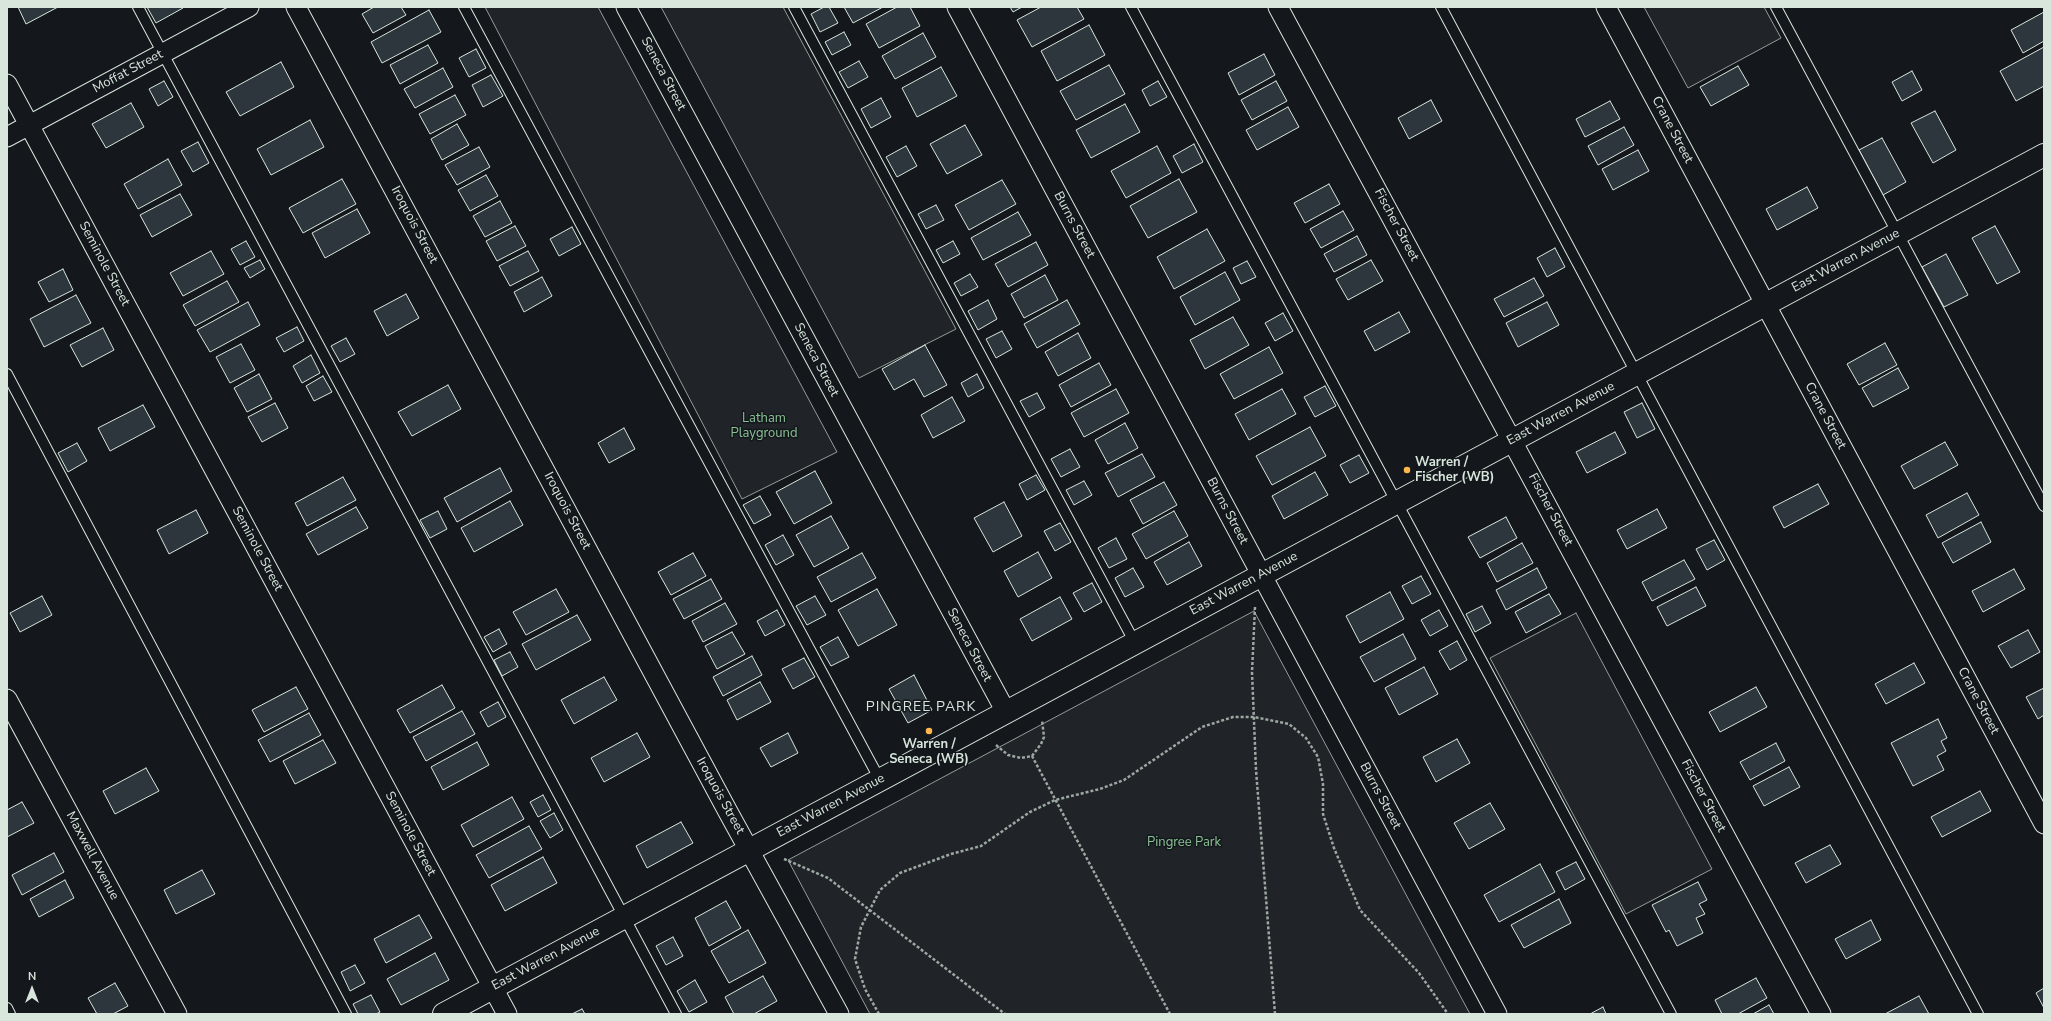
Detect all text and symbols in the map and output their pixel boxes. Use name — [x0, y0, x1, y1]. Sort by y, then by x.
street label: Seneca Street — [637, 35, 689, 113]
street label: Moffat Street — [90, 47, 166, 97]
street label: Crane Street — [1648, 94, 1696, 166]
street label: Iroquois Street — [387, 184, 441, 266]
street label: Fischer Street — [1370, 186, 1422, 264]
street label: Burns Street — [1050, 189, 1098, 261]
street label: Seminole Street — [75, 219, 133, 309]
street label: East Warren Avenue — [1789, 226, 1903, 296]
street label: Seneca Street — [790, 321, 842, 399]
street label: East Warren Avenue — [1504, 379, 1618, 449]
street label: Crane Street — [1801, 380, 1849, 452]
park label: Latham Playground — [730, 411, 798, 442]
place label: Warren / Fischer (WB) — [1415, 455, 1494, 486]
marker: Warren / Fischer (WB) — [1402, 465, 1412, 475]
street label: Iroquois Street — [540, 470, 594, 552]
street label: Fischer Street — [1524, 471, 1576, 549]
street label: Burns Street — [1203, 475, 1251, 547]
street label: Seminole Street — [228, 504, 286, 594]
street label: East Warren Avenue — [1187, 549, 1301, 619]
street label: Seneca Street — [943, 606, 995, 684]
street label: Crane Street — [1954, 665, 2002, 737]
district label: PINGREE PARK — [866, 700, 976, 716]
marker: Warren / Seneca (WB) — [924, 726, 934, 736]
place label: Warren / Seneca (WB) — [889, 737, 969, 768]
street label: Iroquois Street — [692, 755, 748, 837]
street label: Fischer Street — [1677, 757, 1729, 835]
street label: Burns Street — [1356, 760, 1404, 832]
street label: East Warren Avenue — [774, 771, 888, 841]
street label: Seminole Street — [381, 789, 439, 879]
street label: Maxwell Avenue — [62, 809, 122, 903]
park label: Pingree Park — [1147, 835, 1221, 851]
street label: East Warren Avenue — [489, 924, 603, 994]
north arrow — [12, 969, 52, 1009]
text: N — [28, 969, 36, 984]

